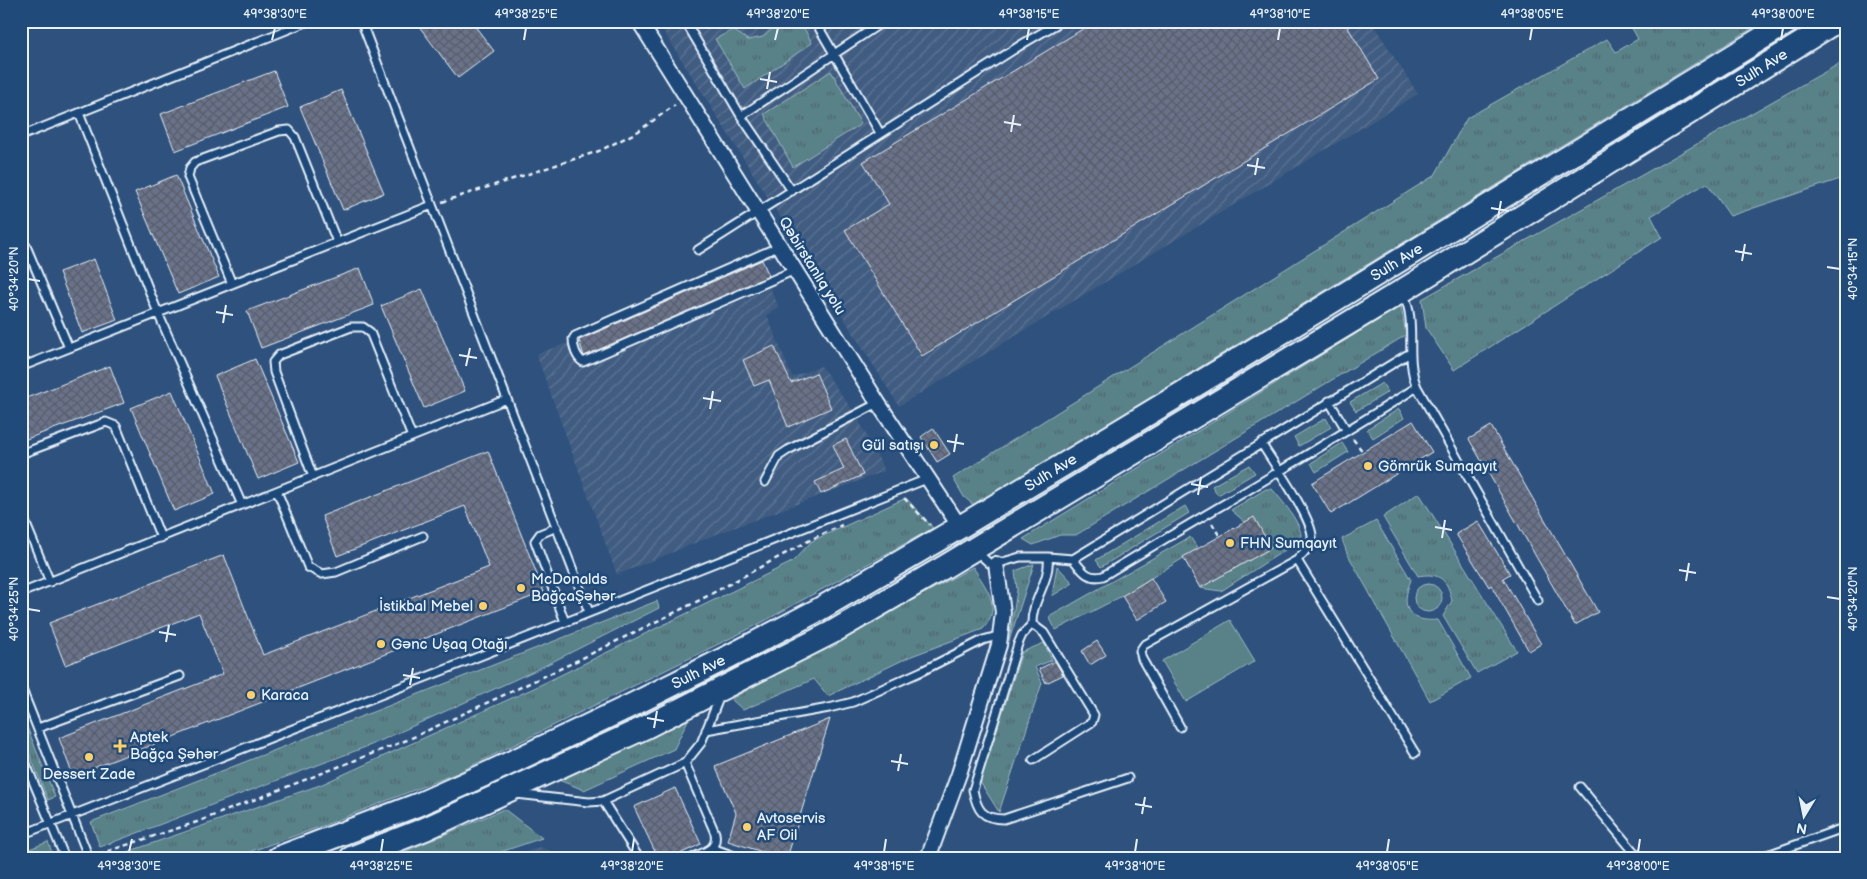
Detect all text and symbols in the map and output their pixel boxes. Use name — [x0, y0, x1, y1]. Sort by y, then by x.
text: 49°38'30"E — [243, 7, 307, 22]
text: 49°38'25"E — [494, 7, 558, 22]
text: 49°38'20"E — [746, 7, 810, 22]
text: 49°38'15"E — [999, 7, 1059, 22]
text: 49°38'10"E — [1250, 7, 1311, 22]
text: 49°38'05"E — [1500, 7, 1564, 22]
text: 49°38'00"E — [1751, 7, 1815, 22]
street label: Sulh Ave — [1732, 45, 1791, 91]
street label: Qəbirstanlıq yolu — [774, 213, 850, 319]
text: 40°34'15"N — [1846, 238, 1861, 300]
street label: Sulh Ave — [1367, 239, 1426, 285]
text: 40°34'20"N — [7, 247, 22, 311]
place label: Gül satışı — [862, 436, 924, 455]
marker: Gül satışı — [928, 439, 940, 451]
street label: Sulh Ave — [1021, 449, 1080, 496]
place label: Gömrük Sumqayıt — [1378, 457, 1497, 476]
marker: Gömrük Sumqayıt — [1362, 460, 1374, 472]
place label: FHN Sumqayıt — [1240, 534, 1337, 553]
marker: FHN Sumqayıt — [1224, 537, 1236, 549]
text: 40°34'20"N — [1846, 567, 1861, 631]
place label: McDonalds BağçaŞəhər — [531, 570, 616, 606]
text: 40°34'25"N — [7, 577, 22, 641]
marker: McDonalds BağçaŞəhər — [515, 582, 527, 594]
place label: İstikbal Mebel — [379, 597, 473, 616]
marker: İstikbal Mebel — [477, 600, 489, 612]
place label: Gənc Uşaq Otağı — [391, 635, 508, 654]
marker: Gənc Uşaq Otağı — [375, 638, 387, 650]
street label: Sulh Ave — [668, 650, 729, 693]
place label: Karaca — [261, 686, 309, 705]
marker: Karaca — [245, 689, 257, 701]
place label: Aptek Bağça Şəhər — [130, 728, 219, 764]
marker: Aptek Bağça Şəhər — [114, 740, 126, 752]
marker: Dessert Zade — [83, 751, 95, 763]
place label: Dessert Zade — [43, 765, 135, 784]
north arrow — [1780, 792, 1830, 842]
place label: Avtoservis AF Oil — [757, 809, 826, 845]
text: N — [1795, 819, 1808, 838]
marker: Avtoservis AF Oil — [741, 821, 753, 833]
text: 49°38'30"E — [97, 859, 161, 874]
text: 49°38'25"E — [349, 859, 413, 874]
text: 49°38'20"E — [600, 859, 664, 874]
text: 49°38'15"E — [854, 859, 914, 874]
text: 49°38'10"E — [1105, 859, 1166, 874]
text: 49°38'05"E — [1355, 859, 1419, 874]
text: 49°38'00"E — [1606, 859, 1670, 874]

